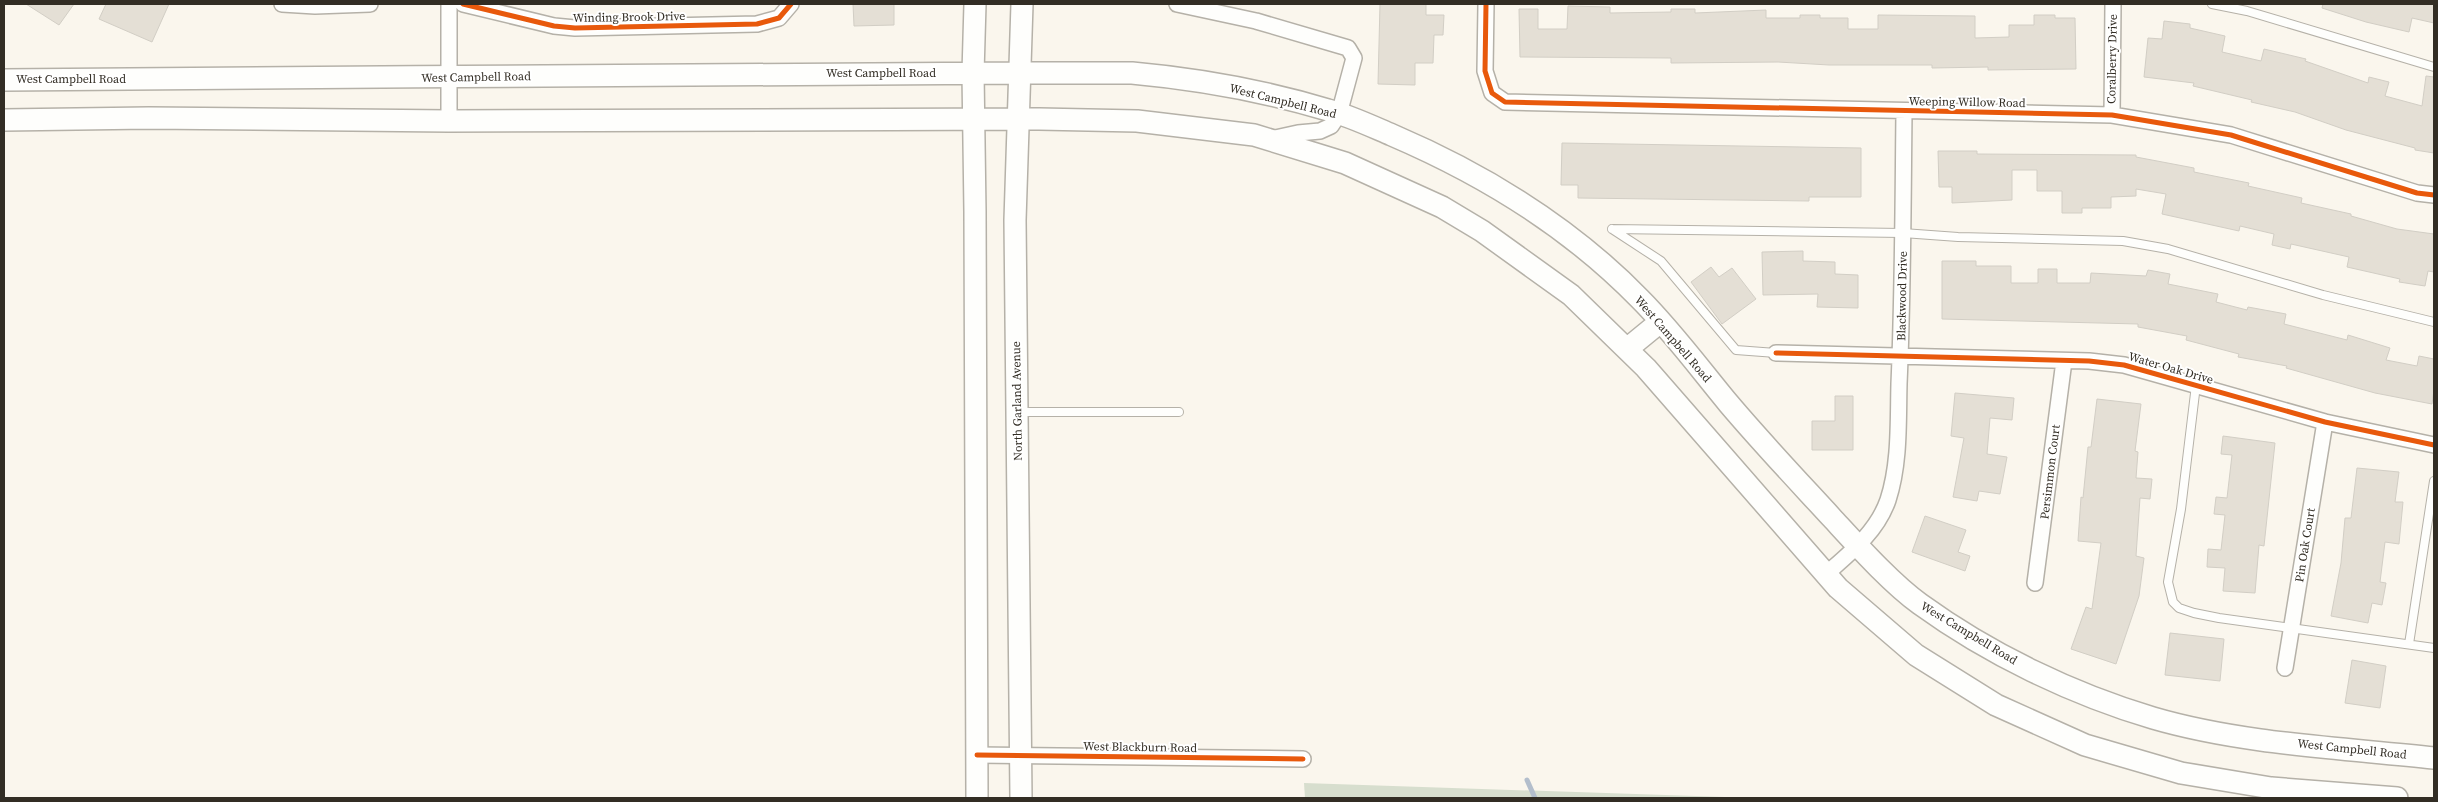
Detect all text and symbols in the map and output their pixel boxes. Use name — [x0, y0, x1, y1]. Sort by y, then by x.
street label: Winding Brook Drive — [573, 8, 685, 26]
street label: Coralberry Drive — [2103, 14, 2121, 104]
street label: West Campbell Road — [826, 65, 936, 81]
street label: West Campbell Road — [421, 68, 531, 86]
street label: West Campbell Road — [16, 71, 126, 87]
street label: West Campbell Road — [1228, 80, 1338, 122]
street label: Weeping Willow Road — [1908, 93, 2026, 111]
street label: Blackwood Drive — [1893, 251, 1911, 341]
street label: West Campbell Road — [1631, 292, 1715, 386]
street label: North Garland Avenue — [1008, 341, 1026, 461]
street label: Water Oak Drive — [2127, 348, 2215, 388]
street label: Persimmon Court — [2036, 424, 2064, 520]
street label: Pin Oak Court — [2291, 507, 2319, 583]
street label: West Campbell Road — [1918, 598, 2020, 668]
street label: West Campbell Road — [2297, 735, 2408, 763]
street label: West Blackburn Road — [1083, 738, 1197, 756]

